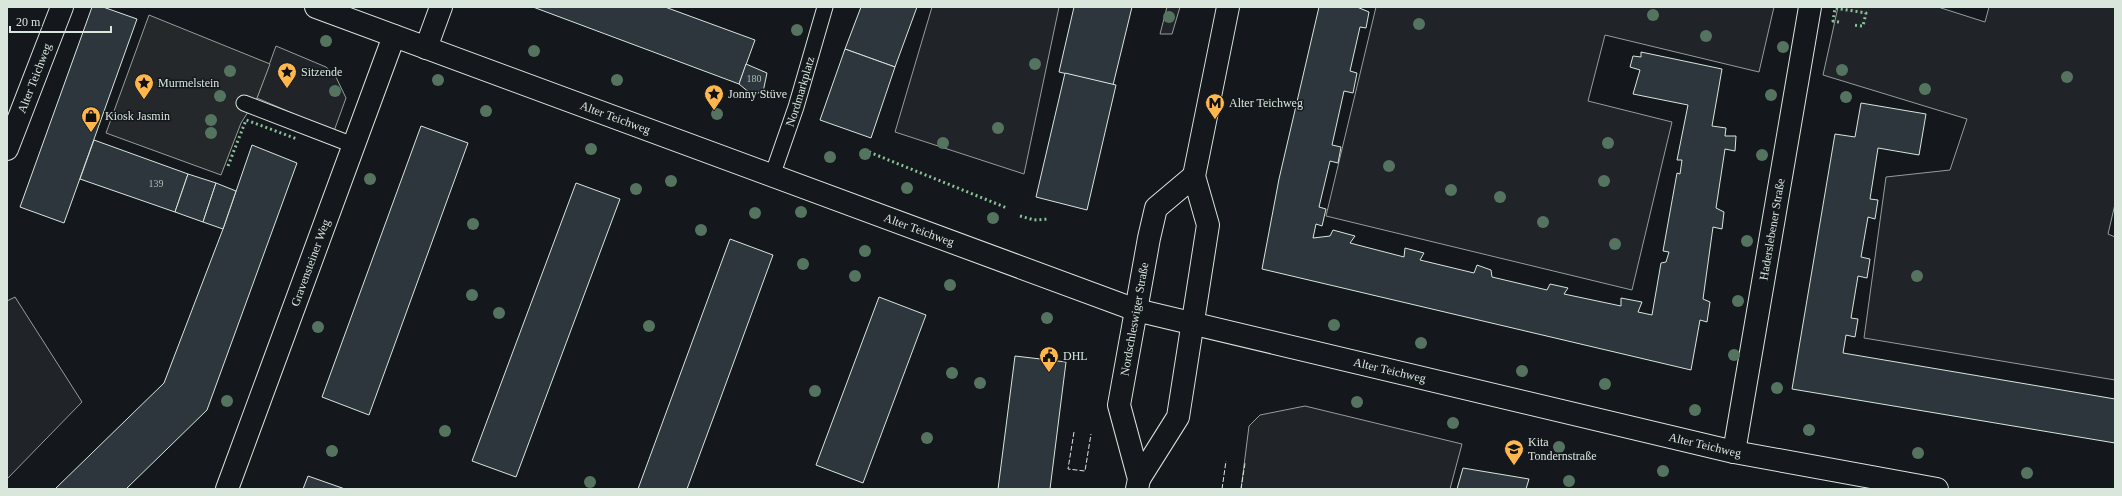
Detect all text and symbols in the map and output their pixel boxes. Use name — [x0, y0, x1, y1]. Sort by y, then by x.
scale bar — [10, 8, 111, 34]
text: 20 m — [16, 15, 41, 29]
street label: Alter Teichweg — [15, 41, 54, 115]
street label: Nordmarkplatz — [783, 55, 817, 129]
place icon: Sitzende — [276, 61, 298, 89]
place label: Sitzende — [301, 65, 342, 79]
place icon: Murmelstein — [133, 72, 155, 100]
house number: 180 — [747, 73, 762, 84]
place label: Murmelstein — [158, 76, 219, 90]
place icon: Jonny Stüve — [703, 83, 725, 111]
place label: Jonny Stüve — [728, 87, 787, 101]
metro station icon: Alter Teichweg — [1204, 92, 1226, 120]
place label: Alter Teichweg — [1229, 96, 1303, 110]
street label: Alter Teichweg — [578, 98, 652, 137]
shop icon: Kiosk Jasmin — [80, 105, 102, 133]
place label: Kiosk Jasmin — [105, 109, 170, 123]
street label: Haderslebener Straße — [1756, 177, 1788, 281]
house number: 139 — [149, 178, 164, 189]
street label: Alter Teichweg — [882, 210, 956, 249]
street label: Gravensteiner Weg — [288, 217, 333, 308]
street label: Nordschleswiger Straße — [1117, 261, 1151, 377]
public building icon: DHL — [1038, 345, 1060, 373]
place label: DHL — [1063, 349, 1088, 363]
street label: Alter Teichweg — [1352, 355, 1427, 386]
street label: Alter Teichweg — [1667, 430, 1742, 460]
place label: Kita Tondernstraße — [1528, 435, 1596, 463]
school or university icon: Kita Tondernstraße — [1503, 438, 1525, 466]

